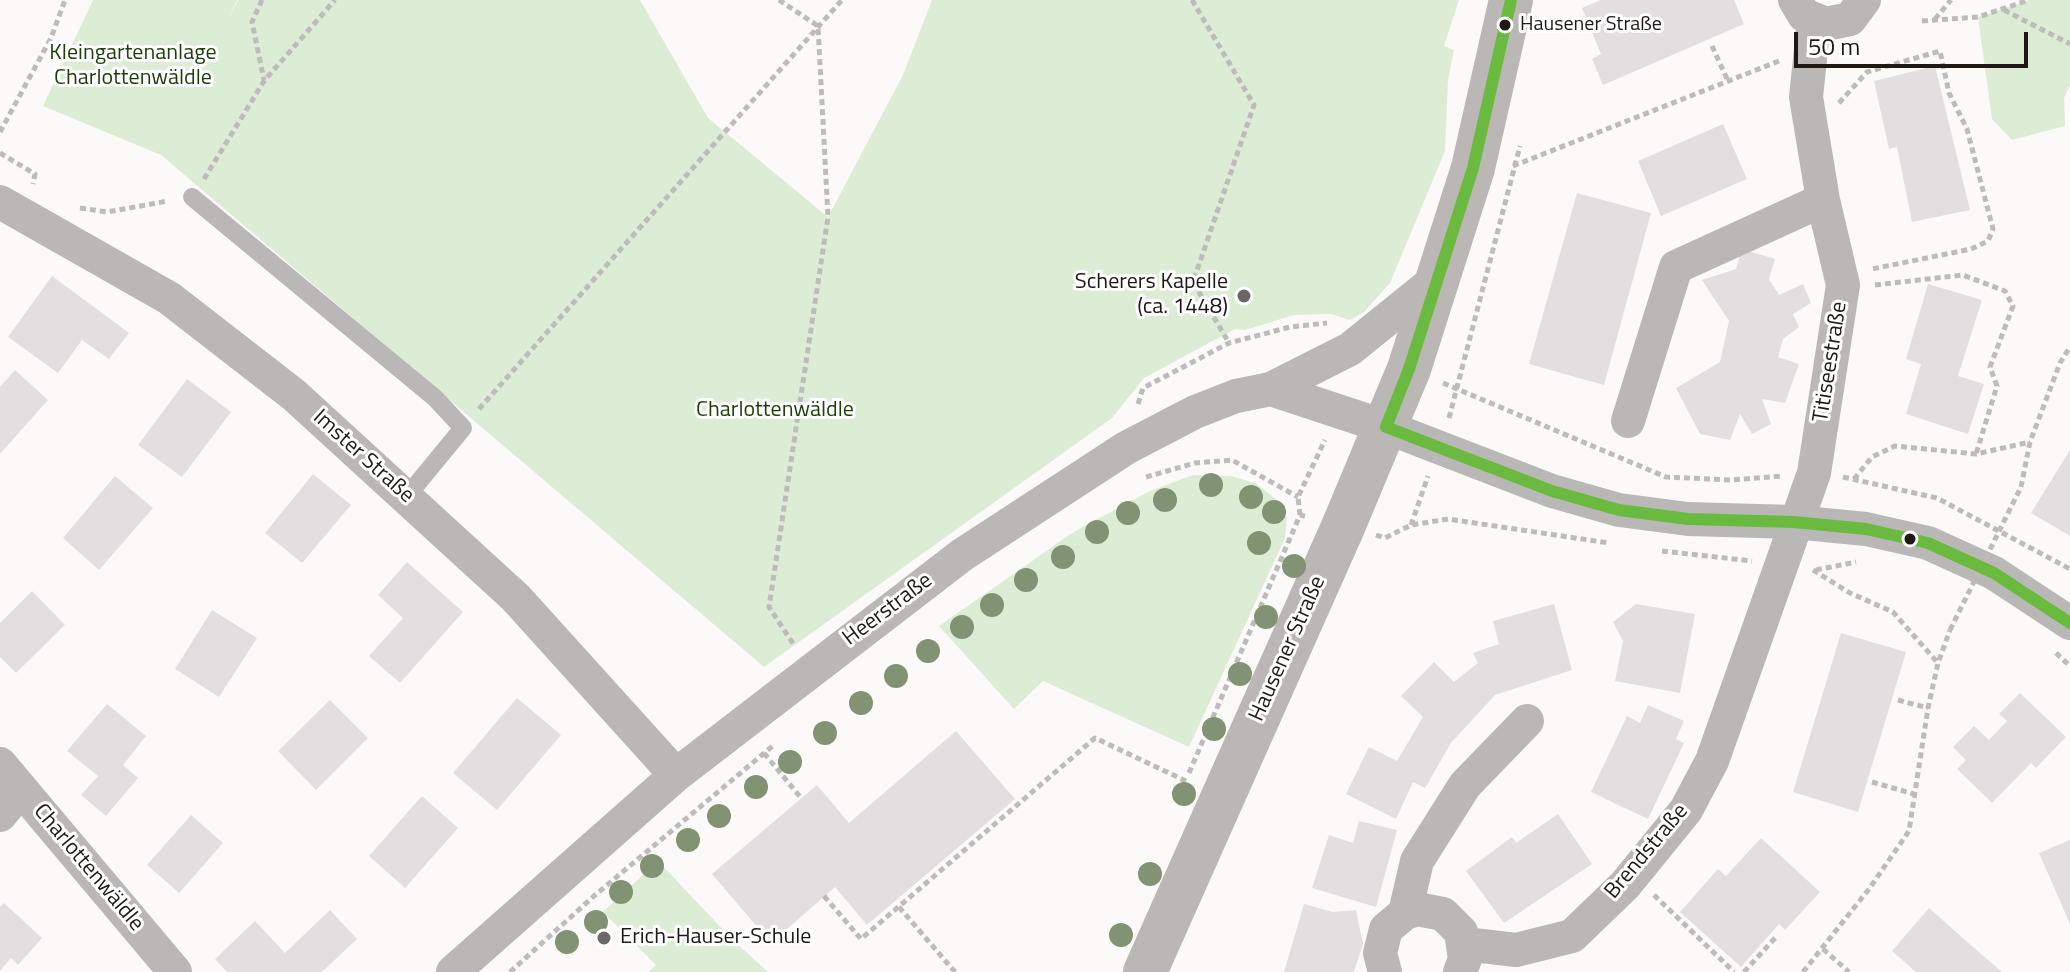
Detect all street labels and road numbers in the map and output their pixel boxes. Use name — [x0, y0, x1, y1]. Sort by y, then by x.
street label: Titiseestraße — [1808, 300, 1854, 424]
street label: Imster Straße — [307, 405, 419, 509]
street label: Heerstraße — [838, 568, 938, 652]
street label: Hausener Straße — [1244, 572, 1332, 726]
street label: Charlottenwäldle — [27, 799, 149, 937]
street label: Brendstraße — [1600, 799, 1694, 905]

